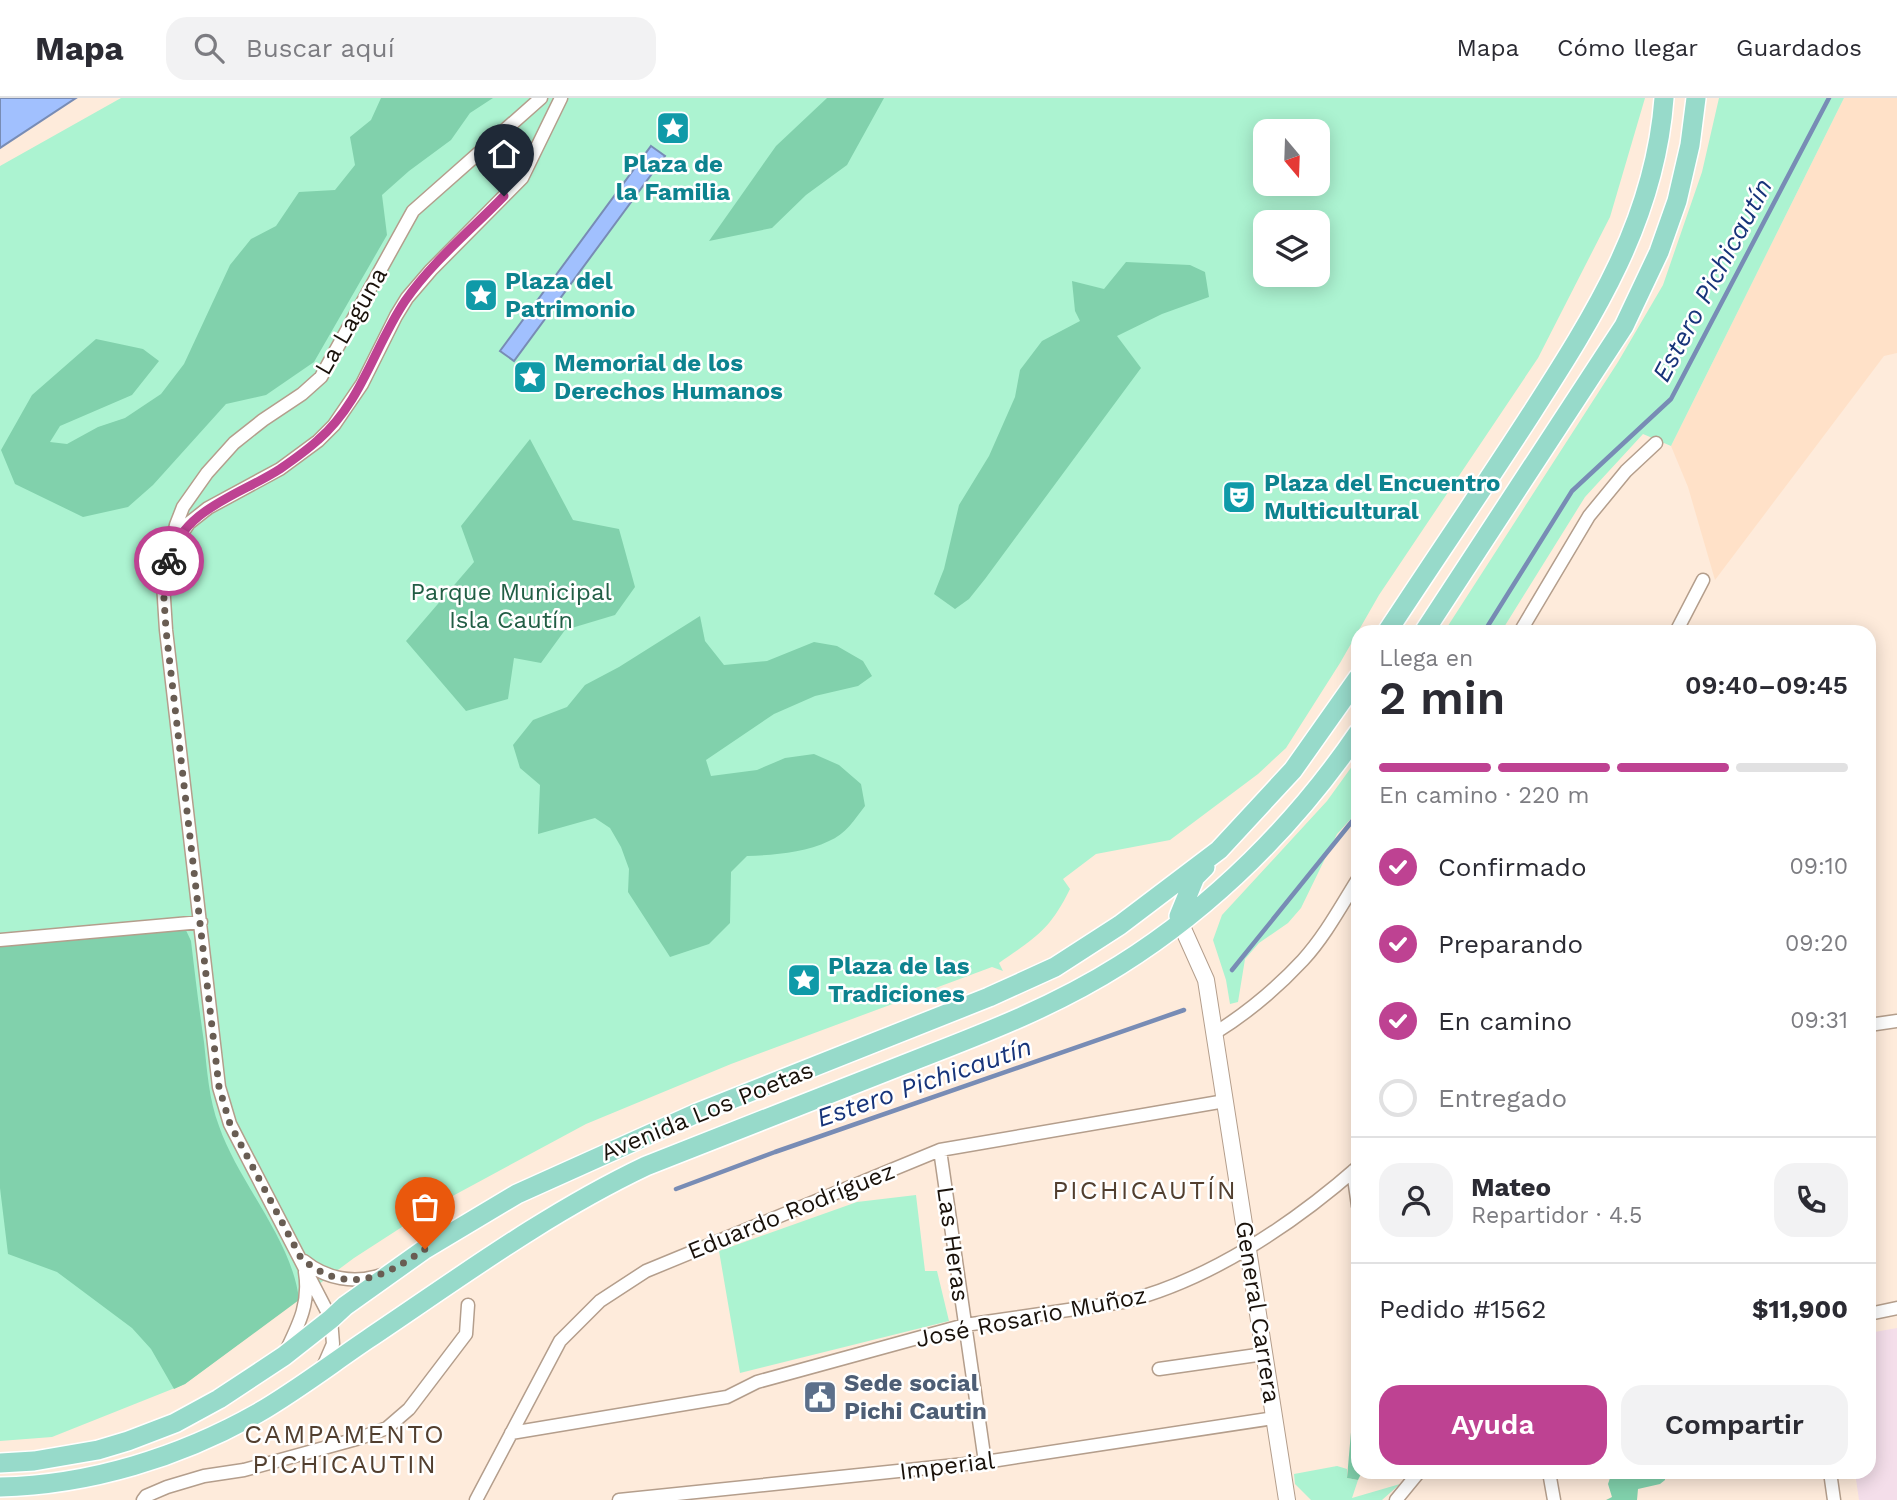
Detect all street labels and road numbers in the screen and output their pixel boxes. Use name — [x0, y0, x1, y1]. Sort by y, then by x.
street label: La Laguna — [309, 262, 393, 380]
street label: Avenida Los Poetas — [597, 1056, 817, 1166]
street label: Eduardo Rodríguez — [683, 1157, 899, 1265]
street label: Las Heras — [931, 1185, 975, 1303]
street label: General Carrera — [1230, 1219, 1286, 1405]
street label: José Rosario Muñoz — [913, 1281, 1149, 1353]
street label: Imperial — [898, 1446, 997, 1486]

